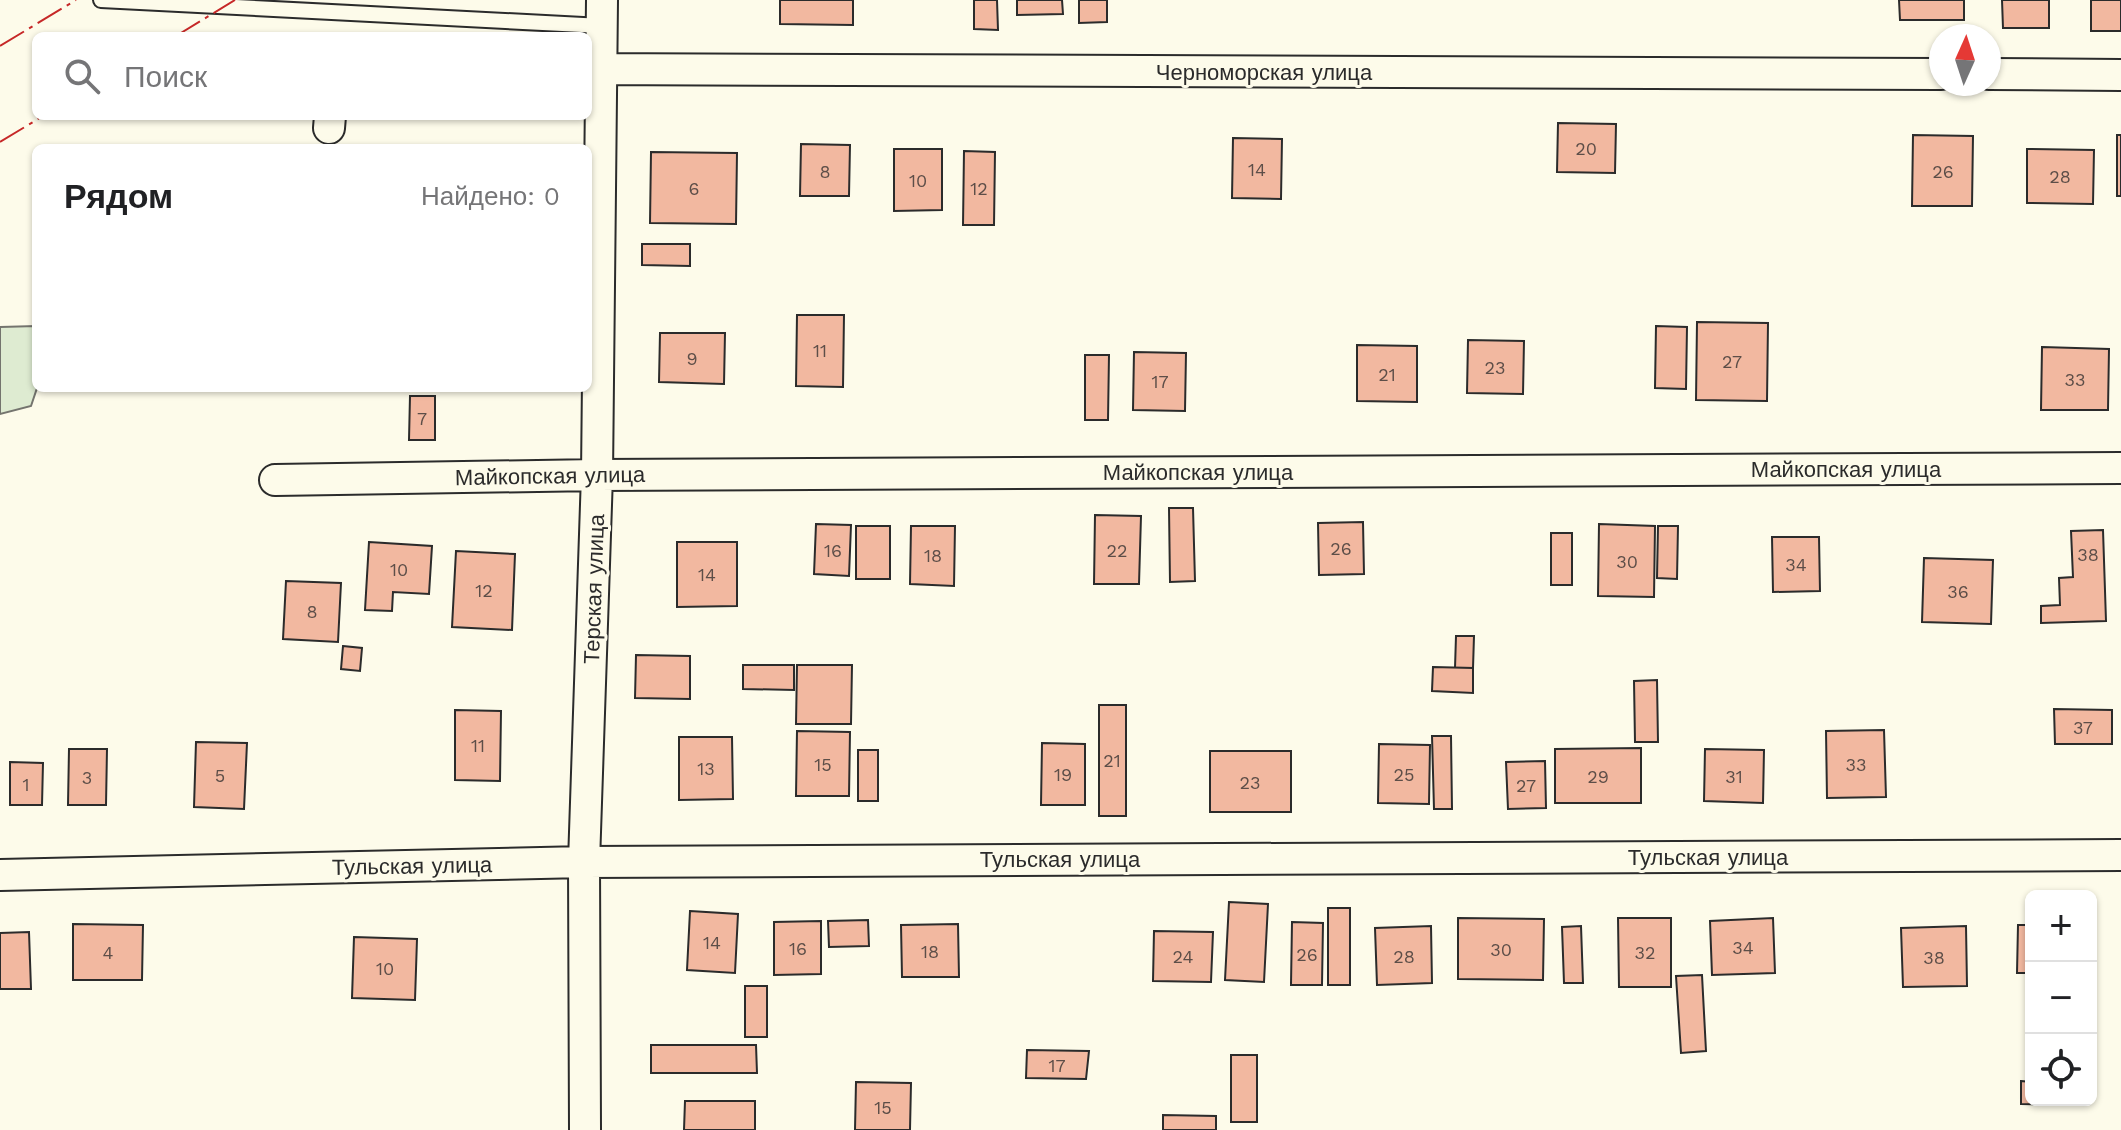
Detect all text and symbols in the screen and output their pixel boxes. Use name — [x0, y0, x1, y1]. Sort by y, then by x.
north arrow — [1929, 24, 2001, 96]
search box — [32, 32, 592, 120]
icon: search — [60, 54, 104, 98]
text: Поиск — [124, 59, 207, 94]
street label: Черноморская улица — [1156, 60, 1373, 85]
house number: 20 — [1575, 138, 1597, 159]
house number: 14 — [1248, 159, 1266, 180]
house number: 8 — [819, 161, 831, 182]
house number: 26 — [1932, 161, 1954, 182]
house number: 28 — [2049, 166, 2071, 187]
house number: 10 — [909, 170, 927, 191]
text: Рядом — [64, 176, 173, 216]
house number: 6 — [689, 178, 699, 199]
house number: 12 — [970, 178, 988, 199]
text: Найдено: 0 — [421, 181, 560, 211]
house number: 11 — [813, 340, 827, 361]
house number: 9 — [686, 348, 698, 369]
house number: 27 — [1722, 351, 1742, 372]
house number: 23 — [1485, 357, 1506, 378]
house number: 21 — [1378, 364, 1396, 385]
house number: 33 — [2065, 369, 2086, 390]
house number: 17 — [1151, 371, 1169, 392]
house number: 7 — [417, 408, 427, 429]
street label: Майкопская улица — [1751, 457, 1942, 482]
street label: Майкопская улица — [1103, 460, 1294, 485]
street label: Майкопская улица — [455, 462, 646, 490]
street label: Терская улица — [579, 513, 609, 664]
house number: 26 — [1330, 538, 1352, 559]
house number: 16 — [824, 540, 842, 561]
house number: 22 — [1107, 540, 1128, 561]
house number: 38 — [2077, 544, 2099, 565]
house number: 18 — [924, 545, 942, 566]
house number: 30 — [1616, 551, 1638, 572]
house number: 34 — [1785, 554, 1807, 575]
house number: 10 — [390, 559, 408, 580]
house number: 14 — [698, 564, 716, 585]
house number: 12 — [475, 580, 493, 601]
house number: 36 — [1947, 581, 1969, 602]
house number: 8 — [306, 601, 318, 622]
house number: 37 — [2073, 717, 2093, 738]
house number: 11 — [471, 735, 485, 756]
house number: 21 — [1103, 750, 1121, 771]
house number: 15 — [814, 754, 832, 775]
house number: 33 — [1846, 754, 1867, 775]
house number: 13 — [697, 758, 715, 779]
house number: 19 — [1054, 764, 1072, 785]
house number: 25 — [1394, 764, 1414, 785]
house number: 5 — [215, 765, 225, 786]
house number: 29 — [1587, 766, 1609, 787]
house number: 31 — [1725, 766, 1743, 787]
house number: 3 — [82, 767, 92, 788]
house number: 23 — [1240, 772, 1261, 793]
house number: 1 — [22, 774, 30, 795]
house number: 27 — [1516, 775, 1536, 796]
street label: Тульская улица — [1628, 845, 1789, 870]
street label: Тульская улица — [980, 847, 1141, 872]
street label: Тульская улица — [332, 852, 493, 880]
map controls — [2025, 890, 2097, 1106]
button: + — [2025, 890, 2097, 962]
house number: 14 — [703, 932, 721, 953]
house number: 34 — [1732, 937, 1754, 958]
house number: 16 — [789, 938, 807, 959]
house number: 30 — [1490, 939, 1512, 960]
house number: 18 — [921, 941, 939, 962]
house number: 4 — [103, 942, 114, 963]
house number: 32 — [1635, 942, 1656, 963]
house number: 26 — [1296, 944, 1318, 965]
house number: 24 — [1173, 946, 1193, 967]
house number: 28 — [1393, 946, 1415, 967]
house number: 38 — [1923, 947, 1945, 968]
house number: 10 — [376, 958, 394, 979]
button: − — [2025, 962, 2097, 1034]
button: locate — [2025, 1034, 2097, 1106]
house number: 17 — [1048, 1055, 1066, 1076]
house number: 15 — [874, 1097, 892, 1118]

